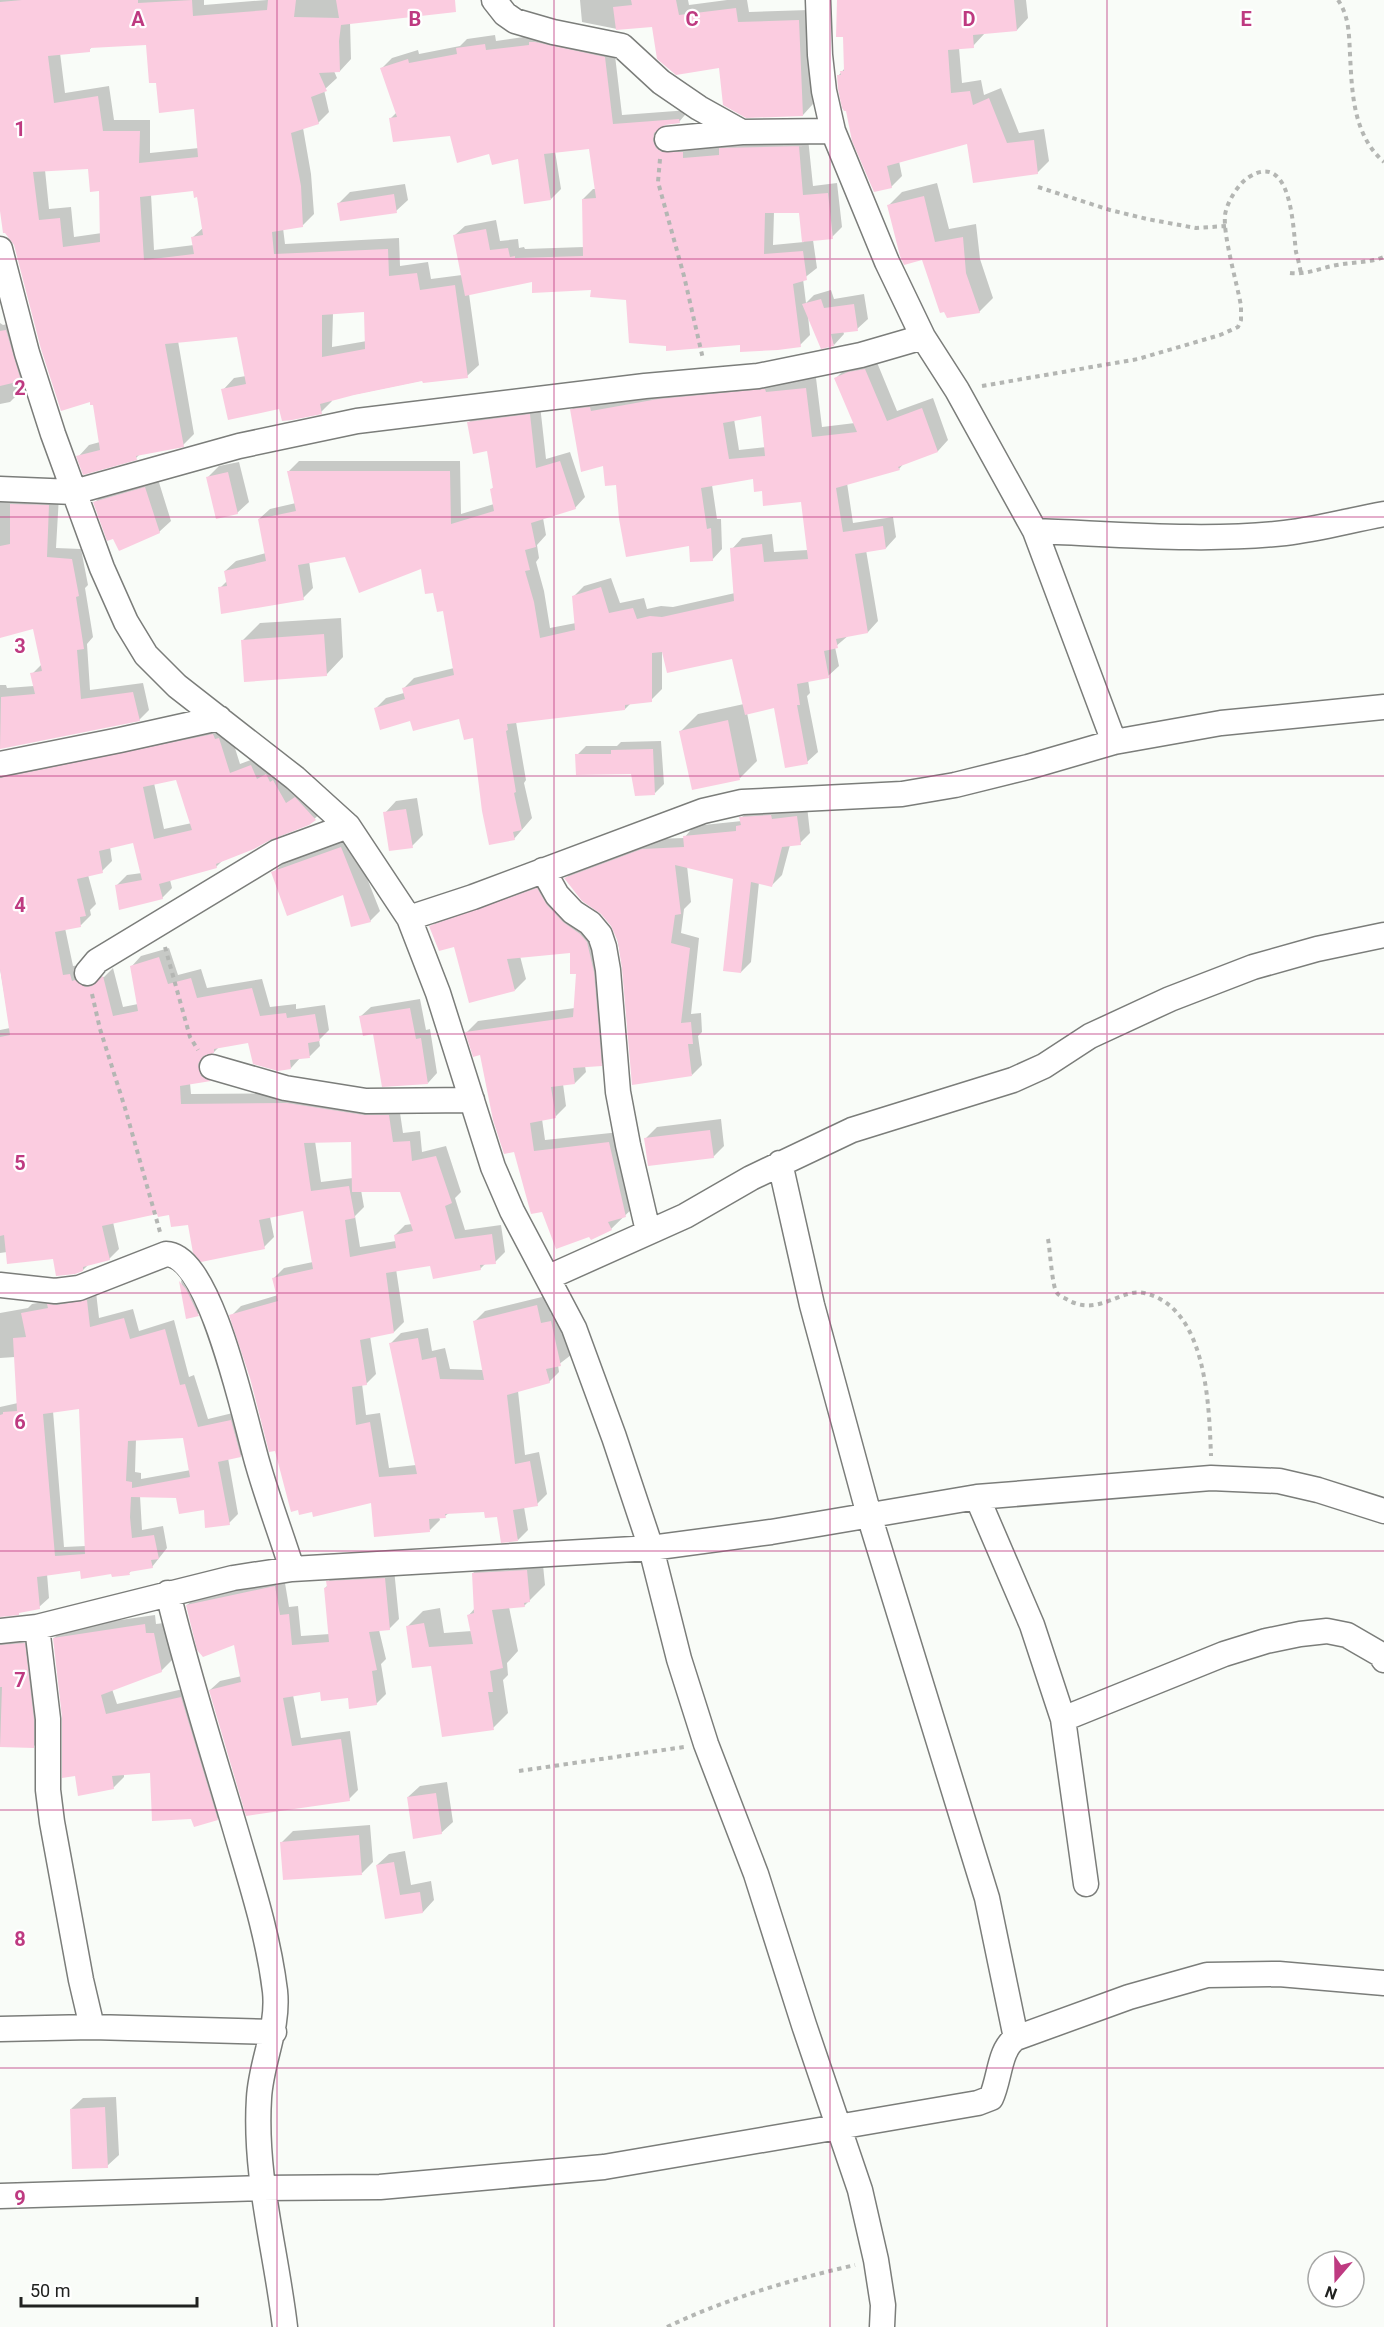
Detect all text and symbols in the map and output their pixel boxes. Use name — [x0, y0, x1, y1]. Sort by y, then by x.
text: A — [131, 7, 145, 31]
text: B — [409, 7, 421, 31]
text: C — [685, 7, 699, 31]
text: D — [963, 7, 976, 31]
text: E — [1240, 7, 1252, 31]
text: 1 — [14, 117, 26, 141]
text: 2 — [14, 376, 26, 400]
text: 3 — [14, 634, 26, 658]
text: 4 — [14, 893, 26, 917]
text: 5 — [14, 1151, 26, 1175]
text: 6 — [14, 1410, 26, 1434]
text: 7 — [14, 1668, 26, 1692]
text: 8 — [14, 1927, 26, 1951]
text: 9 — [14, 2186, 26, 2210]
north arrow — [1306, 2249, 1366, 2309]
scale bar — [21, 2270, 196, 2308]
text: 50 m — [30, 2280, 70, 2301]
text: N — [1322, 2282, 1340, 2303]

